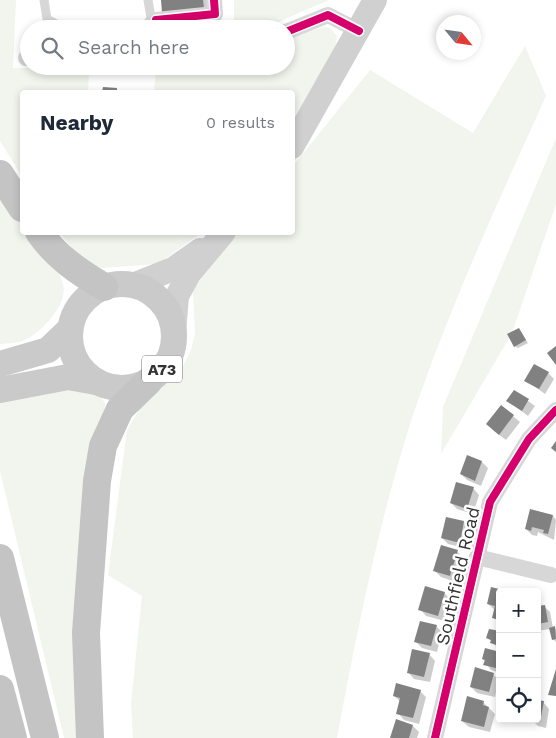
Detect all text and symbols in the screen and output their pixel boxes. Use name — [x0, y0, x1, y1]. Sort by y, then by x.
north arrow — [436, 15, 481, 60]
search box — [20, 20, 295, 75]
icon: search — [38, 34, 66, 62]
text: Search here — [78, 36, 189, 59]
text: Nearby — [40, 110, 113, 135]
text: 0 results — [206, 113, 275, 132]
road number: A73 — [142, 356, 182, 382]
street label: Southfield Road — [431, 505, 484, 647]
map controls — [496, 588, 541, 723]
button: + — [496, 588, 541, 633]
button: − — [496, 633, 541, 678]
button: locate — [496, 678, 541, 723]

